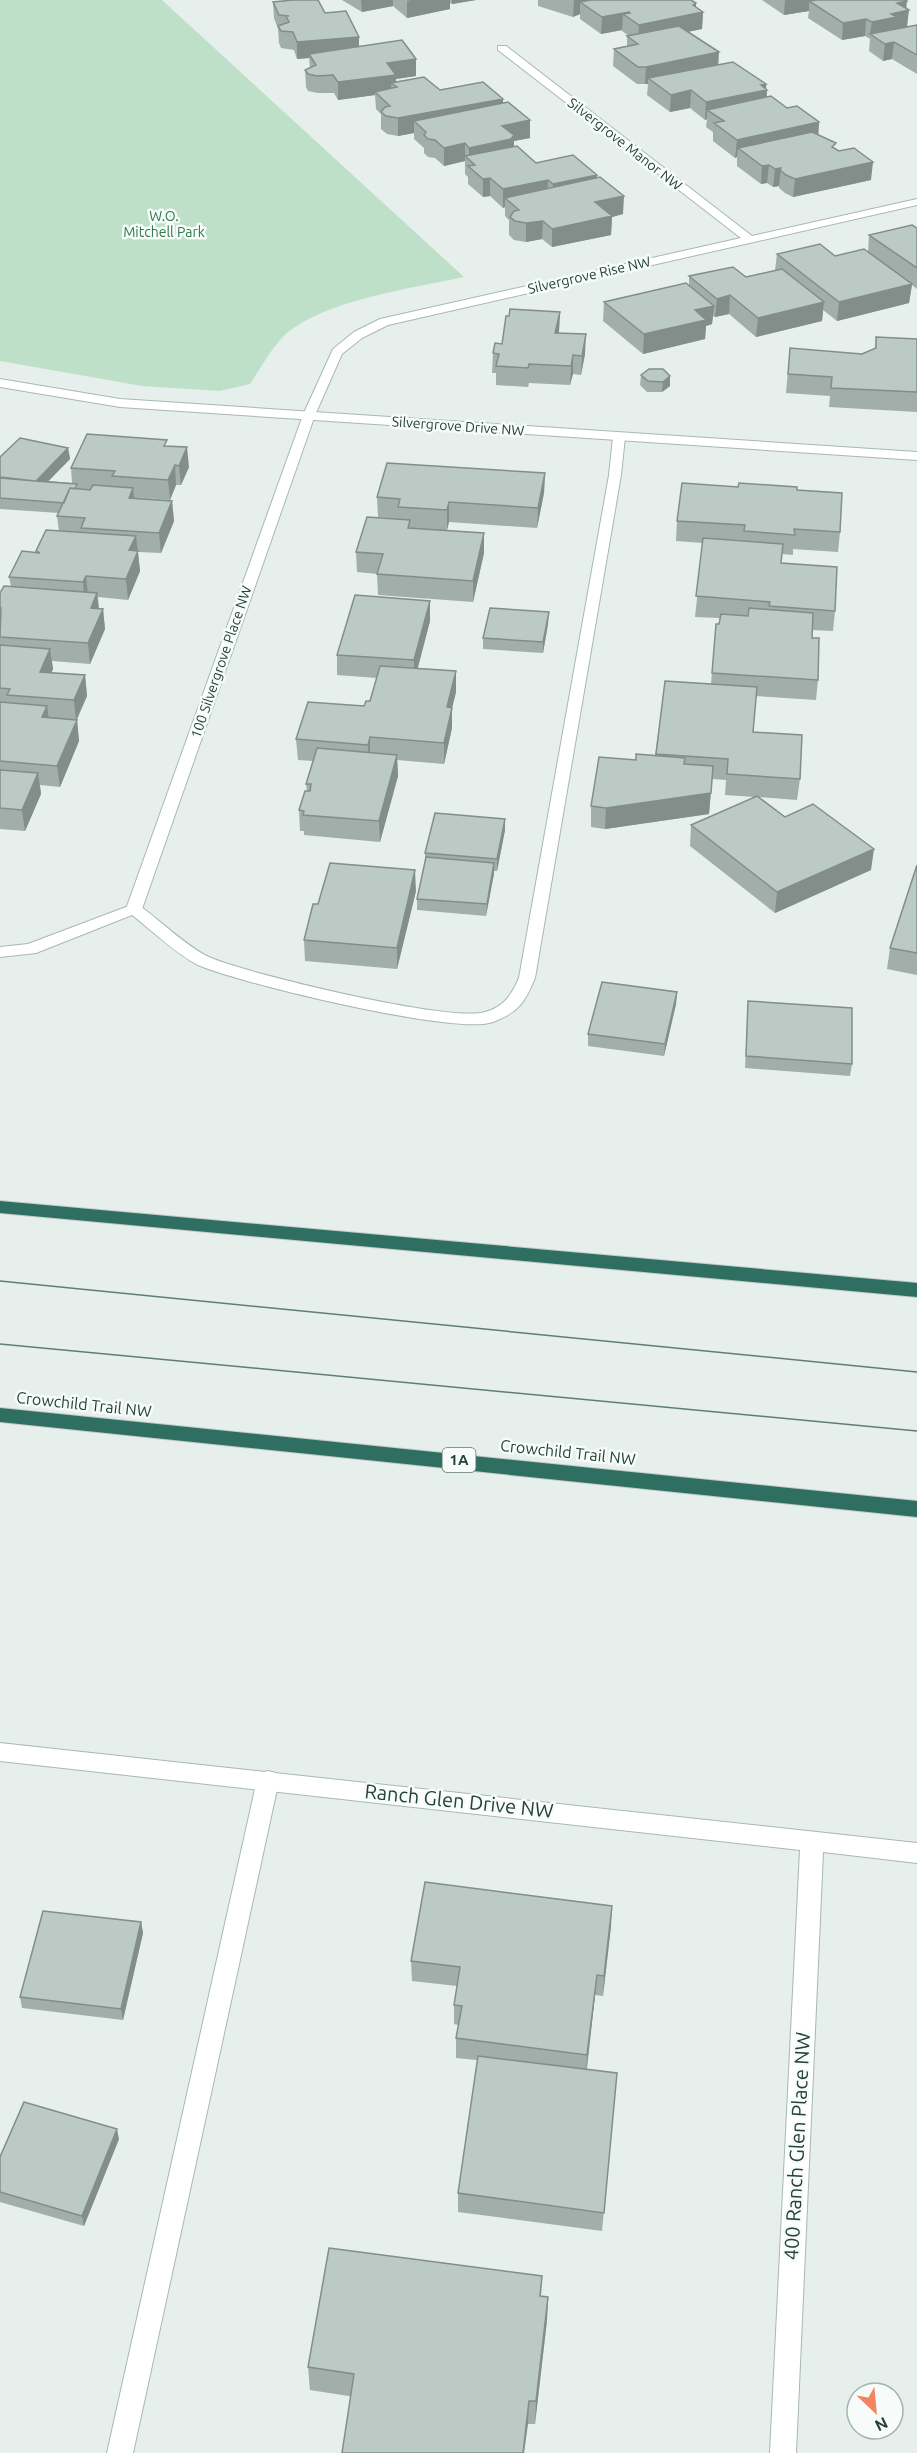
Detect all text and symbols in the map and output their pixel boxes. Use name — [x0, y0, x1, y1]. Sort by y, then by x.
street label: Silvergrove Manor NW — [565, 94, 685, 194]
park label: W.O. Mitchell Park — [123, 208, 205, 240]
street label: Silvergrove Rise NW — [526, 253, 652, 297]
street label: Silvergrove Drive NW — [391, 413, 525, 439]
street label: 100 Silvergrove Place NW — [187, 584, 255, 740]
street label: Crowchild Trail NW — [16, 1388, 153, 1420]
street label: Crowchild Trail NW — [500, 1436, 637, 1468]
road number: 1A — [442, 1448, 476, 1472]
street label: Ranch Glen Drive NW — [364, 1779, 555, 1822]
street label: 400 Ranch Glen Place NW — [779, 2031, 814, 2261]
north arrow — [845, 2381, 905, 2441]
text: N — [872, 2414, 891, 2435]

